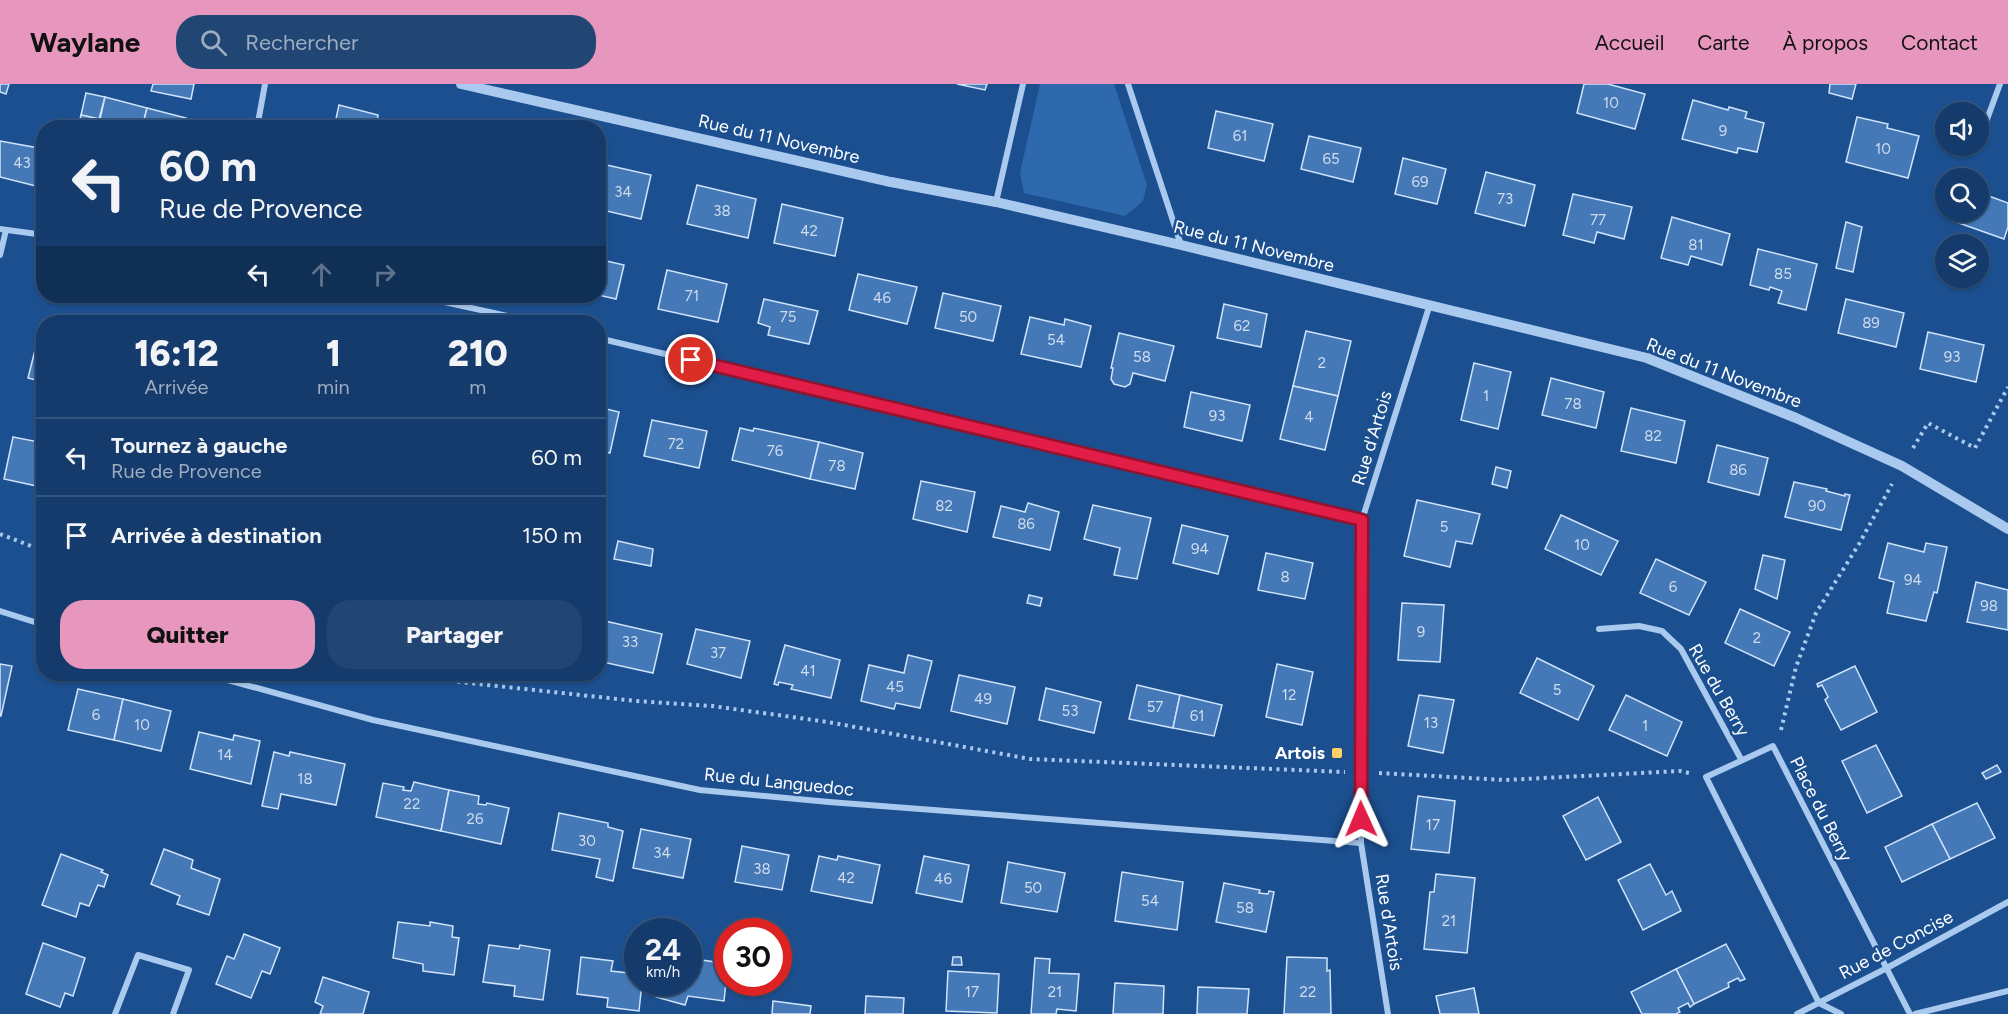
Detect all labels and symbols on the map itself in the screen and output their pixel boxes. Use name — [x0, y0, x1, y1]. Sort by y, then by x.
house number: 10 — [1603, 94, 1619, 112]
street label: Rue du 11 Novembre — [696, 110, 862, 168]
house number: 9 — [1719, 122, 1727, 140]
house number: 61 — [1233, 127, 1247, 145]
house number: 10 — [1875, 140, 1891, 158]
house number: 65 — [1322, 150, 1340, 168]
house number: 43 — [13, 154, 31, 172]
house number: 69 — [1412, 173, 1428, 191]
house number: 34 — [614, 183, 632, 201]
house number: 73 — [1497, 190, 1513, 208]
house number: 38 — [713, 202, 731, 220]
house number: 77 — [1590, 211, 1606, 229]
street label: Rue du 11 Novembre — [1171, 215, 1337, 277]
house number: 42 — [800, 222, 818, 240]
house number: 81 — [1688, 236, 1704, 254]
house number: 85 — [1774, 265, 1792, 283]
house number: 71 — [685, 287, 699, 305]
house number: 46 — [873, 289, 891, 307]
house number: 75 — [780, 308, 796, 326]
house number: 50 — [959, 308, 977, 326]
house number: 89 — [1862, 314, 1880, 332]
house number: 62 — [1234, 317, 1250, 335]
house number: 54 — [1047, 331, 1065, 349]
street label: Rue du 11 Novembre — [1643, 333, 1805, 413]
pin — [665, 334, 716, 385]
house number: 58 — [1133, 348, 1151, 366]
house number: 93 — [1944, 348, 1960, 366]
house number: 2 — [1318, 354, 1326, 372]
house number: 1 — [1483, 387, 1489, 405]
street label: Rue d'Artois — [1347, 388, 1397, 488]
house number: 78 — [1564, 395, 1582, 413]
house number: 93 — [1209, 407, 1225, 425]
house number: 4 — [1304, 408, 1314, 426]
house number: 82 — [1644, 427, 1662, 445]
house number: 72 — [668, 435, 684, 453]
house number: 76 — [767, 442, 784, 460]
house number: 78 — [828, 457, 846, 475]
house number: 86 — [1729, 461, 1747, 479]
house number: 82 — [935, 497, 953, 515]
house number: 90 — [1808, 497, 1826, 515]
house number: 86 — [1017, 515, 1035, 533]
house number: 5 — [1440, 518, 1448, 536]
house number: 10 — [1574, 536, 1590, 554]
house number: 94 — [1191, 540, 1209, 558]
house number: 8 — [1280, 568, 1290, 586]
house number: 94 — [1904, 571, 1922, 589]
house number: 6 — [1669, 578, 1678, 596]
house number: 98 — [1980, 597, 1998, 615]
house number: 9 — [1417, 623, 1425, 641]
house number: 2 — [1753, 629, 1761, 647]
house number: 33 — [622, 633, 638, 651]
street label: Rue du Berry — [1684, 640, 1755, 741]
house number: 37 — [710, 644, 726, 662]
house number: 41 — [800, 662, 816, 680]
house number: 45 — [886, 678, 904, 696]
house number: 5 — [1553, 681, 1561, 699]
house number: 12 — [1282, 686, 1296, 704]
house number: 49 — [974, 690, 992, 708]
house number: 57 — [1147, 698, 1163, 716]
house number: 53 — [1062, 702, 1078, 720]
house number: 6 — [92, 706, 101, 724]
house number: 61 — [1190, 707, 1204, 725]
house number: 13 — [1424, 714, 1438, 732]
house number: 10 — [134, 716, 150, 734]
house number: 1 — [1642, 717, 1648, 735]
place label: Artois — [1275, 742, 1326, 764]
house number: 14 — [217, 746, 233, 764]
marker: Artois — [1330, 746, 1344, 760]
street label: Place du Berry — [1785, 753, 1857, 866]
street label: Rue du Languedoc — [703, 763, 855, 801]
house number: 18 — [297, 770, 313, 788]
position arrow — [1329, 787, 1393, 851]
house number: 22 — [404, 795, 420, 813]
house number: 26 — [467, 810, 484, 828]
house number: 17 — [1426, 816, 1440, 834]
house number: 30 — [578, 832, 596, 850]
house number: 34 — [653, 844, 671, 862]
house number: 38 — [753, 860, 771, 878]
house number: 42 — [837, 869, 855, 887]
house number: 46 — [934, 870, 952, 888]
street label: Rue d'Artois — [1370, 872, 1408, 972]
house number: 50 — [1024, 879, 1042, 897]
house number: 54 — [1141, 892, 1159, 910]
house number: 58 — [1236, 899, 1254, 917]
street label: Rue de Concise — [1835, 906, 1957, 984]
house number: 21 — [1442, 912, 1456, 930]
speed limit sign: 30 — [714, 918, 792, 996]
house number: 17 — [965, 983, 979, 1001]
house number: 21 — [1048, 983, 1062, 1001]
house number: 22 — [1300, 983, 1316, 1001]

